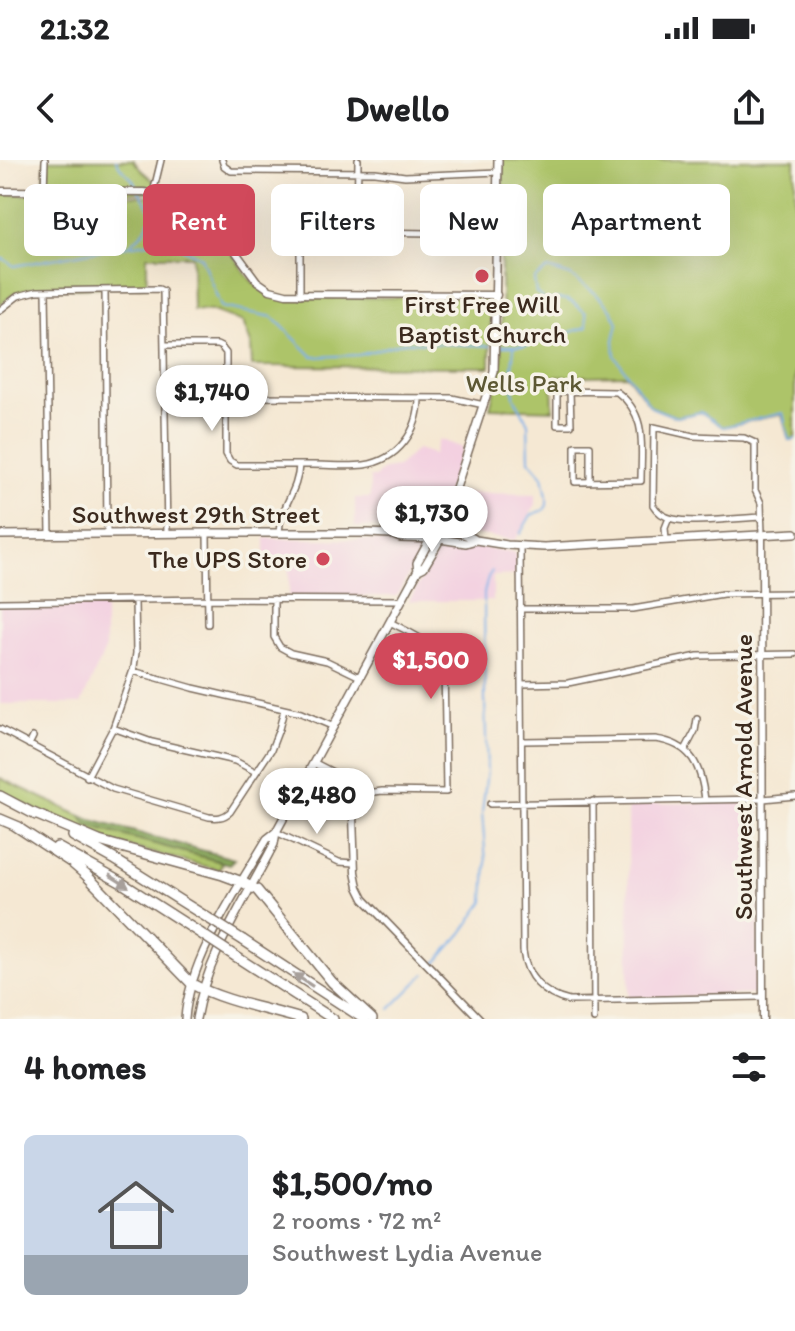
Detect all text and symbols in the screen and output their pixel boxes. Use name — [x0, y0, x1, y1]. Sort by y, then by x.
text: 21:32 — [40, 10, 109, 47]
icon: back — [24, 86, 68, 130]
icon: share — [727, 86, 771, 130]
text: Dwello — [345, 87, 450, 130]
chip: Buy — [24, 184, 127, 256]
chip: Rent — [143, 184, 255, 256]
chip: Filters — [271, 184, 404, 256]
chip: New — [420, 184, 527, 256]
chip: Apartment — [543, 184, 730, 256]
marker: First Free Will Baptist Church — [473, 267, 491, 285]
place label: First Free Will Baptist Church — [398, 288, 566, 350]
pin: $1,740 — [147, 365, 277, 433]
park label: Wells Park — [465, 367, 583, 399]
text: $1,740 — [174, 375, 250, 407]
pin: $1,730 — [367, 486, 497, 554]
text: $1,730 — [395, 496, 469, 528]
street label: Southwest 29th Street — [72, 498, 321, 530]
place label: The UPS Store — [148, 543, 307, 575]
marker: The UPS Store — [314, 550, 332, 568]
pin: $1,500 — [366, 633, 496, 701]
street label: Southwest Arnold Avenue — [727, 634, 759, 920]
text: $1,500 — [392, 643, 470, 675]
pin: $2,480 — [252, 768, 382, 836]
text: $2,480 — [278, 778, 356, 810]
one-way arrow — [107, 873, 130, 888]
one-way arrow — [293, 972, 314, 987]
icon: filters — [727, 1045, 771, 1089]
text: 4 homes — [24, 1047, 147, 1088]
text: $1,500/mo — [272, 1163, 433, 1204]
icon: home — [88, 1167, 184, 1263]
text: 2 rooms · 72 m² — [272, 1204, 441, 1236]
text: Southwest Lydia Avenue — [272, 1236, 542, 1268]

